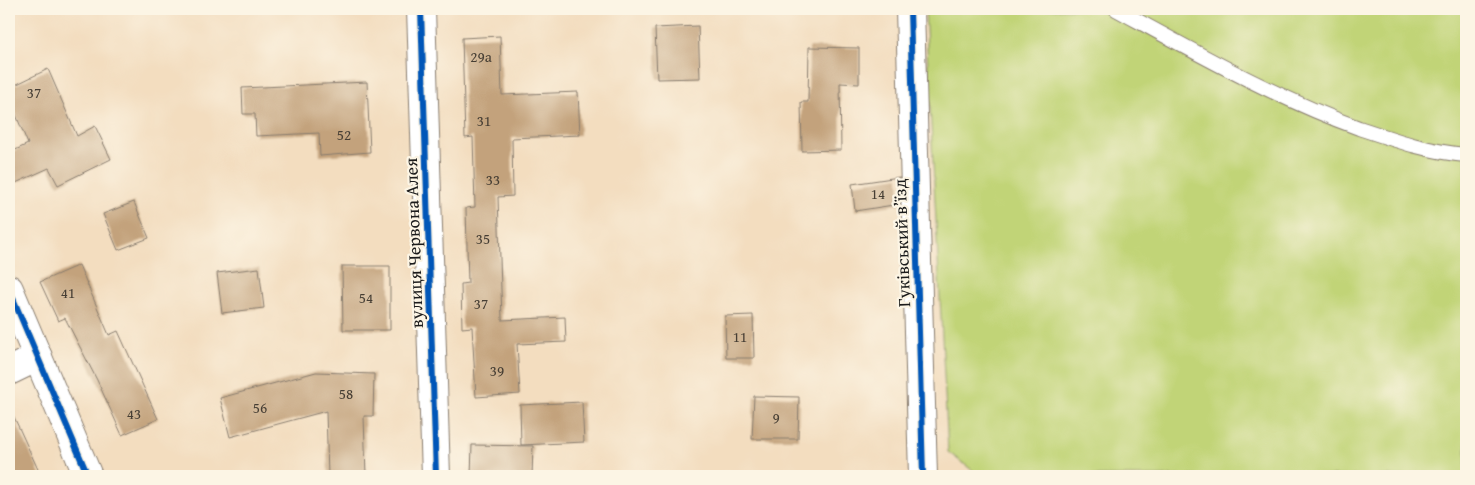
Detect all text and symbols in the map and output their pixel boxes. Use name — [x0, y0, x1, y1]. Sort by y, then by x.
house number: 29а — [470, 46, 493, 67]
house number: 37 — [27, 82, 41, 103]
house number: 31 — [477, 110, 491, 131]
house number: 52 — [337, 124, 351, 145]
street label: вулиця Червона Алея — [397, 157, 430, 329]
house number: 33 — [486, 169, 500, 190]
street label: Гуківський в’їзд — [886, 178, 917, 308]
house number: 14 — [871, 183, 885, 204]
house number: 35 — [476, 228, 490, 249]
house number: 41 — [61, 282, 75, 303]
house number: 54 — [359, 287, 373, 308]
house number: 37 — [474, 293, 488, 314]
house number: 11 — [733, 326, 747, 347]
house number: 39 — [490, 360, 504, 381]
house number: 58 — [339, 383, 353, 404]
house number: 56 — [253, 397, 267, 418]
house number: 43 — [127, 403, 141, 424]
house number: 9 — [772, 407, 780, 428]

